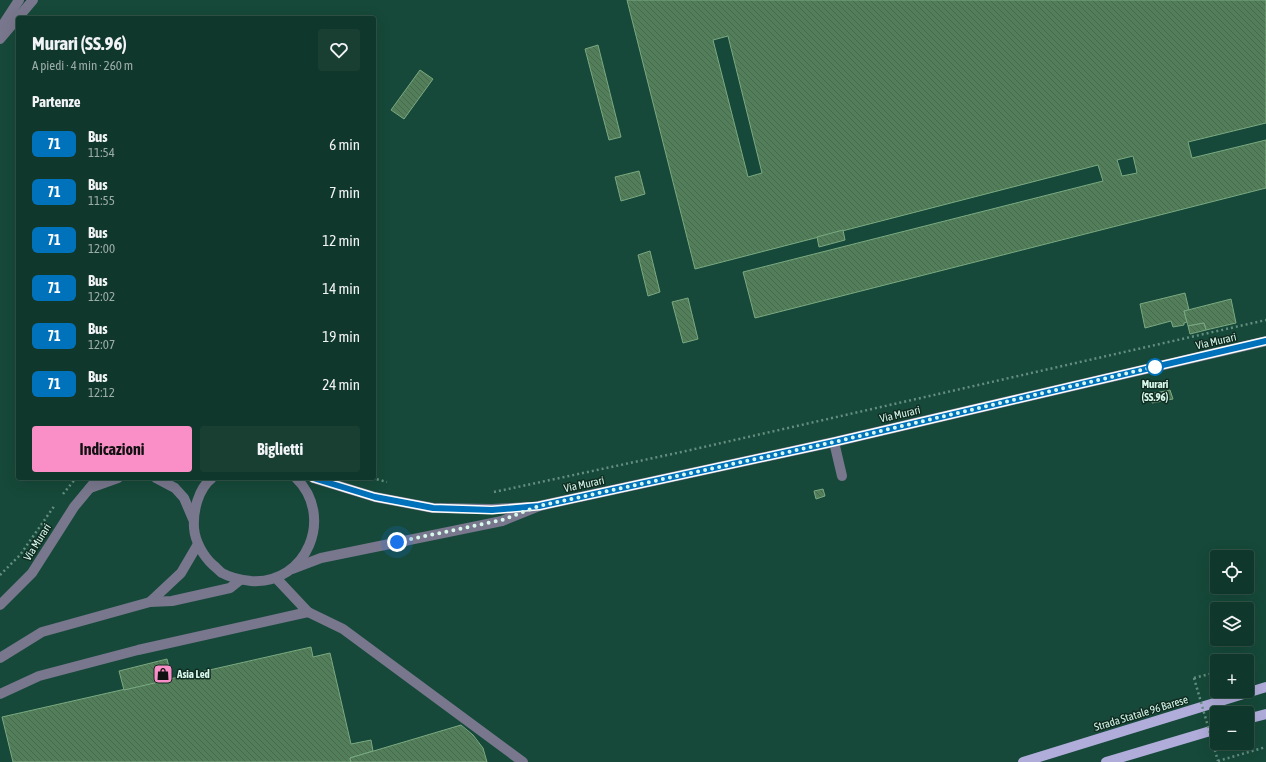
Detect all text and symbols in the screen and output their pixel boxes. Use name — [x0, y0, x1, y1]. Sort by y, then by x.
button: heart — [318, 29, 360, 71]
text: Murari (SS.96) — [32, 32, 127, 54]
text: A piedi · 4 min · 260 m — [32, 58, 133, 73]
text: Partenze — [32, 93, 81, 110]
text: Bus — [88, 128, 108, 145]
text: 71 — [47, 136, 61, 152]
text: 6 min — [329, 136, 360, 153]
text: 11:54 — [88, 145, 115, 160]
text: Bus — [88, 176, 108, 193]
text: 71 — [47, 184, 61, 200]
text: 7 min — [329, 184, 360, 201]
text: 11:55 — [88, 193, 115, 208]
text: Bus — [88, 224, 108, 241]
text: 71 — [47, 232, 61, 248]
text: 12 min — [322, 232, 360, 249]
text: 12:00 — [88, 241, 115, 256]
text: Bus — [88, 272, 108, 289]
text: 71 — [47, 280, 61, 296]
text: 14 min — [322, 280, 360, 297]
text: 12:02 — [88, 289, 115, 304]
text: Bus — [88, 320, 108, 337]
text: 71 — [47, 328, 61, 344]
text: 19 min — [322, 328, 360, 345]
street label: Via Murari — [1195, 331, 1237, 351]
text: 12:07 — [88, 337, 115, 352]
marker: Murari (SS.96) — [1146, 358, 1164, 376]
text: Bus — [88, 368, 108, 385]
text: 71 — [47, 376, 61, 392]
text: 24 min — [322, 376, 360, 393]
place label: Murari (SS.96) — [1142, 378, 1169, 403]
text: 12:12 — [88, 385, 115, 400]
street label: Via Murari — [879, 404, 921, 424]
button: Indicazioni — [32, 426, 192, 472]
button: Biglietti — [200, 426, 360, 472]
street label: Via Murari — [563, 474, 605, 494]
street label: Via Murari — [21, 521, 53, 563]
your location — [387, 532, 407, 552]
map controls — [1210, 550, 1254, 750]
button: locate — [1210, 550, 1254, 594]
button: layers — [1210, 602, 1254, 646]
button: + — [1210, 654, 1254, 698]
shop icon: Asia Led — [152, 663, 174, 685]
place label: Asia Led — [176, 668, 210, 680]
street label: Strada Statale 96 Barese — [1093, 693, 1189, 733]
button: − — [1210, 706, 1254, 750]

